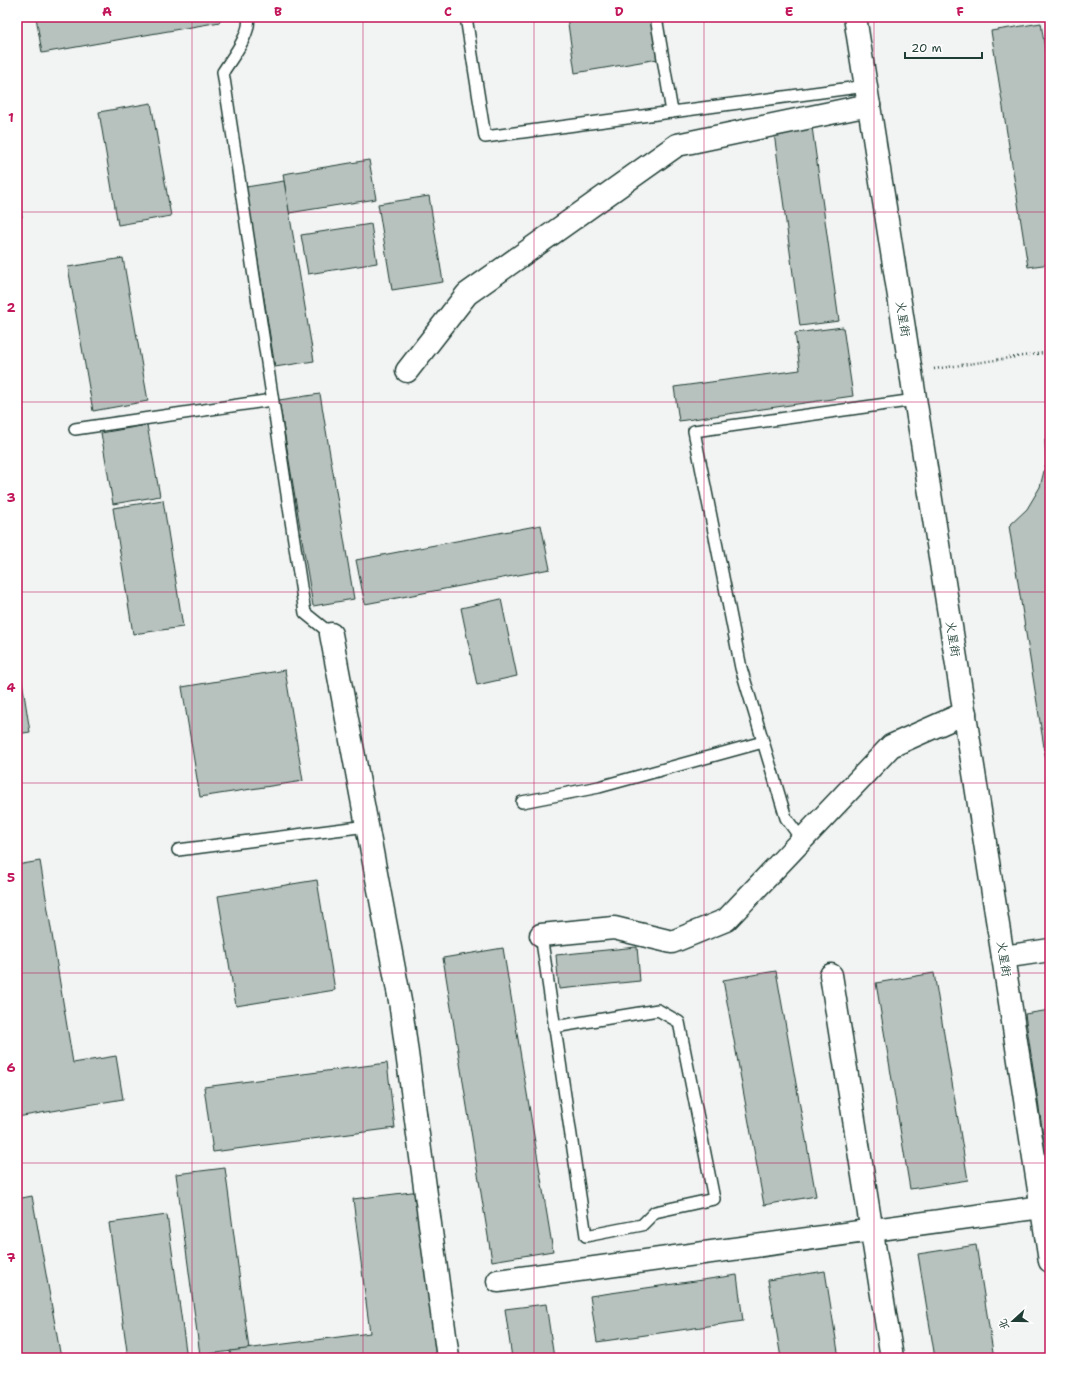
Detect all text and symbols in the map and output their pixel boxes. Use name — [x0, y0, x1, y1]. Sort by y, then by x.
text: A — [102, 3, 112, 20]
text: B — [274, 3, 282, 20]
text: C — [444, 3, 452, 20]
text: D — [614, 3, 624, 20]
text: E — [785, 3, 794, 20]
text: F — [956, 3, 964, 20]
scale bar — [905, 34, 982, 60]
text: 20 m — [911, 40, 942, 56]
text: 1 — [8, 109, 14, 126]
text: 2 — [6, 299, 16, 316]
street label: 火星街 — [892, 300, 914, 338]
text: 3 — [6, 489, 16, 506]
street label: 火星街 — [942, 620, 964, 658]
text: 4 — [6, 679, 16, 696]
text: 5 — [7, 869, 15, 886]
street label: 火星街 — [993, 940, 1015, 978]
text: 6 — [6, 1059, 16, 1076]
text: 7 — [6, 1249, 16, 1266]
north arrow — [993, 1301, 1033, 1341]
text: 北 — [995, 1317, 1013, 1332]

